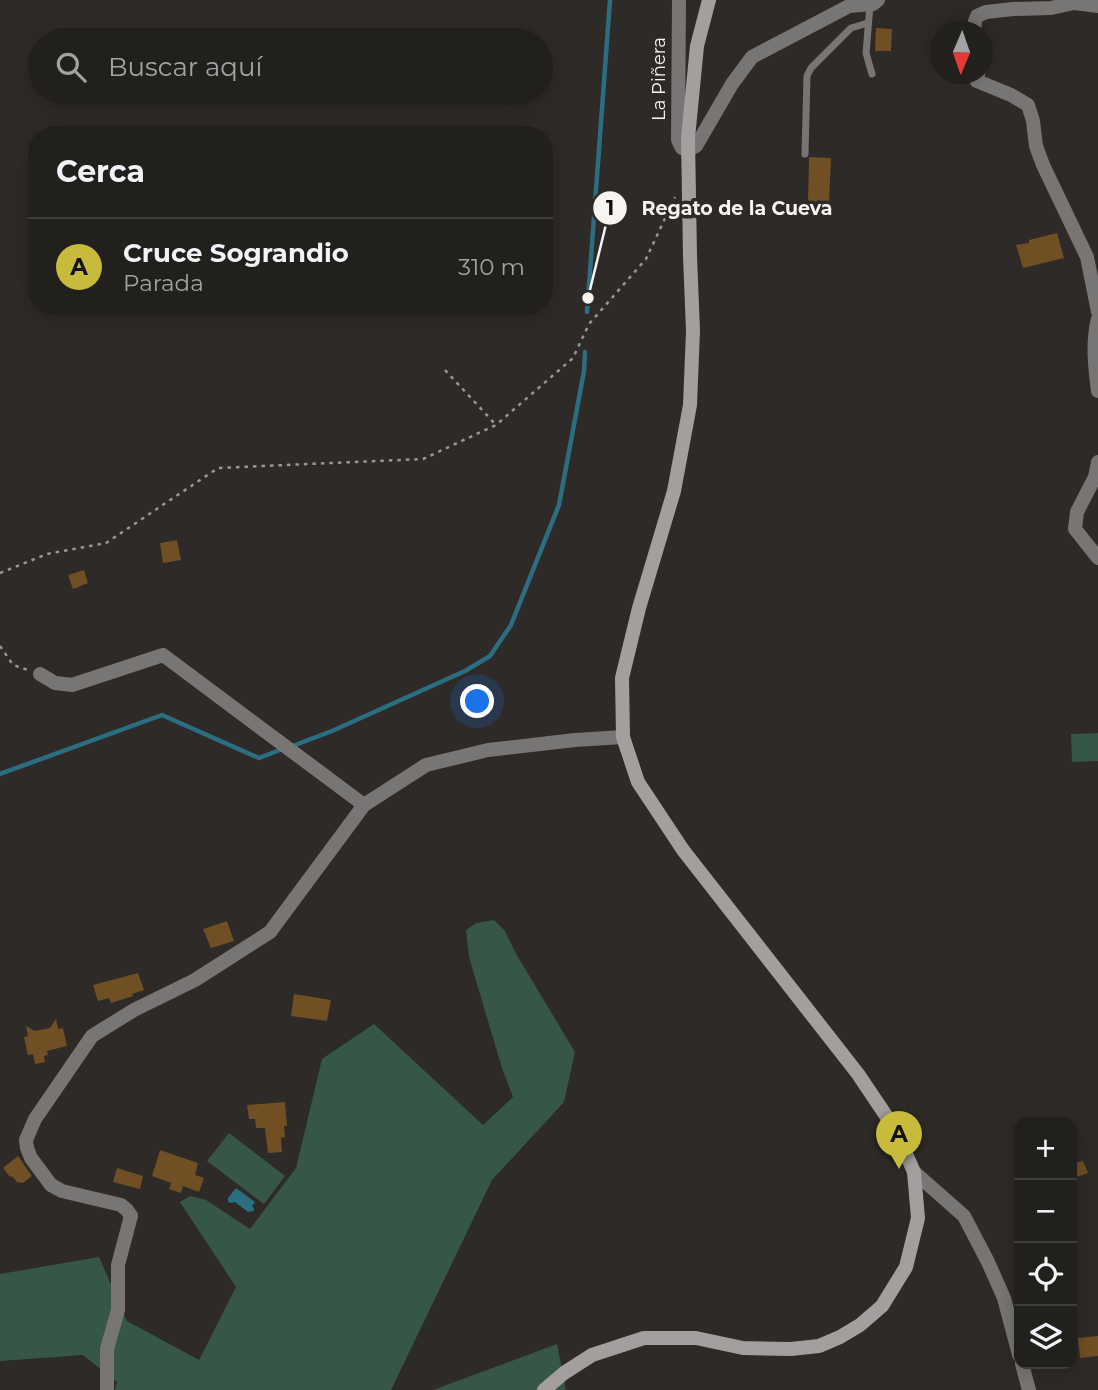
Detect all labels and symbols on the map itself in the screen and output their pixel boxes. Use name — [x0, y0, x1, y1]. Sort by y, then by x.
north arrow — [930, 21, 993, 84]
street label: La Piñera — [648, 37, 670, 121]
callout: Regato de la Cueva — [593, 188, 847, 228]
text: 1 — [606, 195, 614, 220]
text: Regato de la Cueva — [641, 197, 833, 220]
your location — [460, 684, 494, 718]
pin: A — [876, 1111, 922, 1169]

